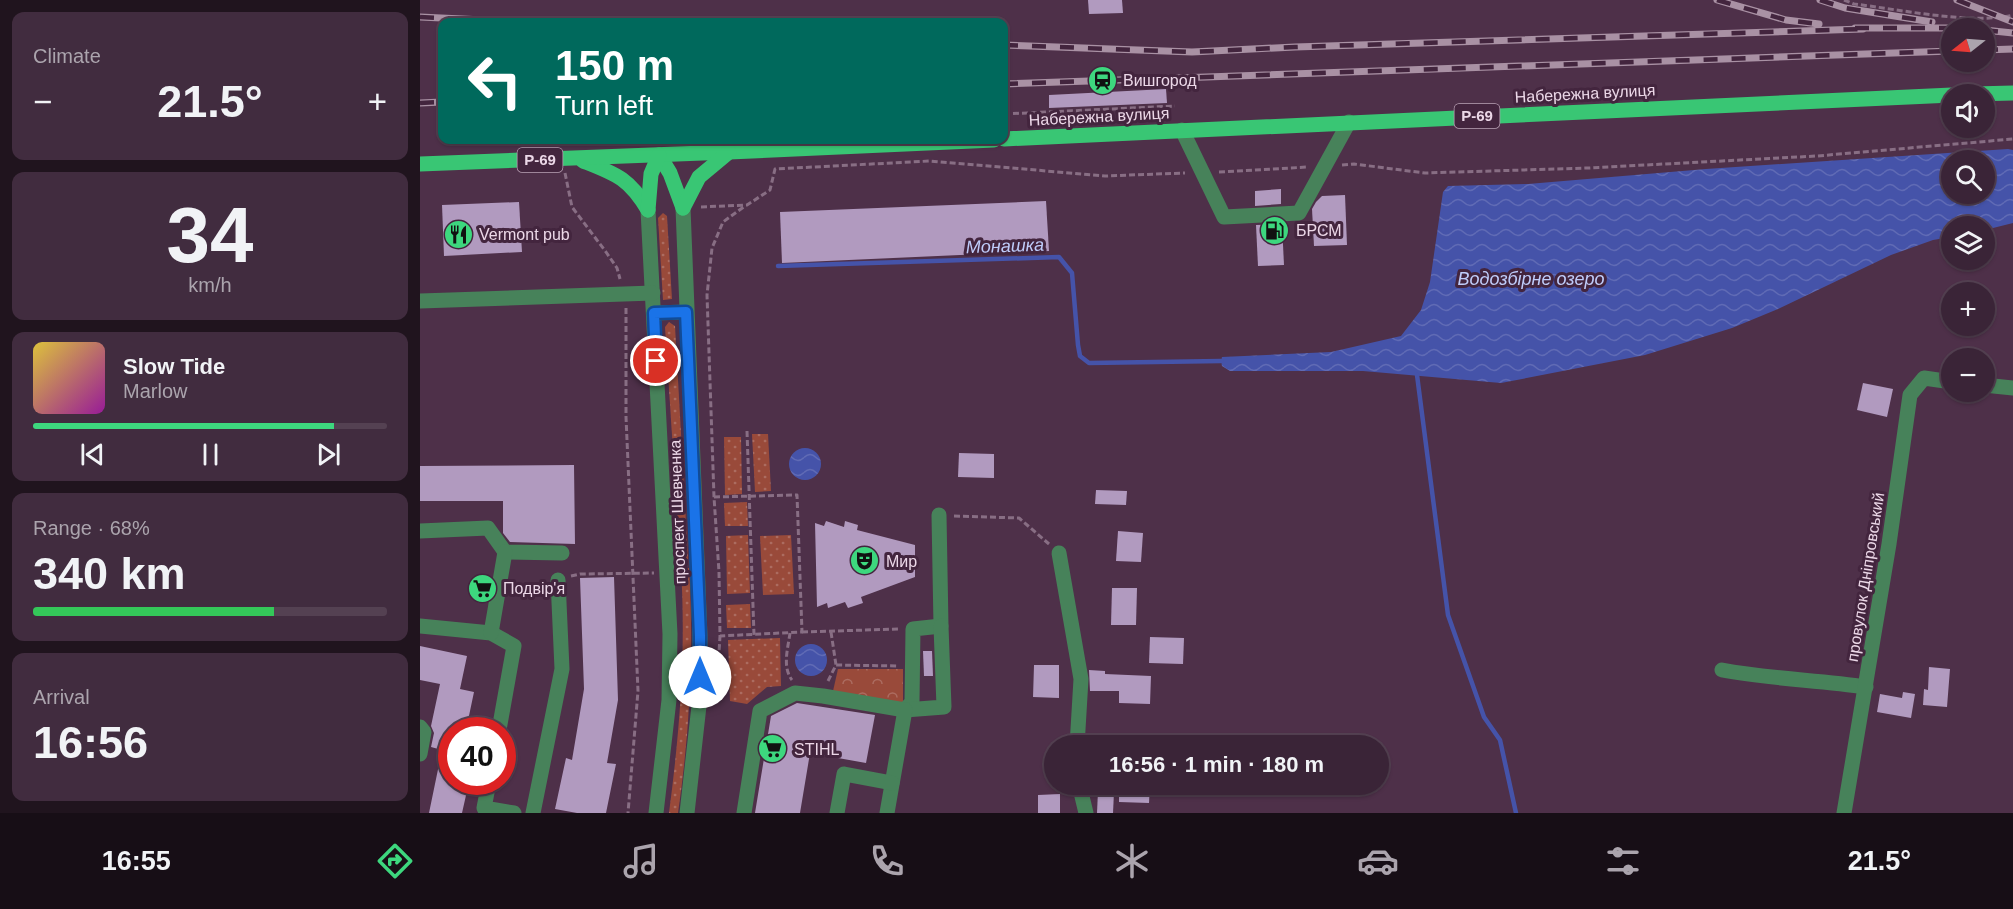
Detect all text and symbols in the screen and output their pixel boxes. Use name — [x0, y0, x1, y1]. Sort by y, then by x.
north arrow — [1941, 18, 1995, 72]
map controls — [1941, 18, 1995, 402]
icon: left — [456, 42, 534, 120]
text: 150 m — [555, 42, 674, 89]
text: Climate — [33, 45, 101, 67]
station icon: Вишгород — [1086, 64, 1118, 96]
place label: Вишгород — [1123, 72, 1197, 89]
text: 21.5° — [157, 76, 263, 127]
street label: Набережна вулиця — [1514, 81, 1656, 106]
text: − — [33, 83, 52, 120]
text: + — [368, 83, 387, 120]
button: sound — [1941, 84, 1995, 138]
text: Turn left — [555, 91, 653, 121]
street label: Набережна вулиця — [1028, 104, 1170, 129]
road number: Р-69 — [1454, 104, 1500, 128]
road number: Р-69 — [518, 148, 562, 172]
button: search — [1941, 150, 1995, 204]
text: 34 — [167, 191, 253, 279]
fuel station icon: БРСМ — [1259, 214, 1291, 246]
button: layers — [1941, 216, 1995, 270]
restaurant icon: Vermont pub — [442, 218, 474, 250]
place label: БРСМ — [1296, 222, 1342, 239]
place label: Vermont pub — [479, 226, 570, 243]
water label: Монашка — [965, 235, 1045, 257]
water label: Водозбірне озеро — [1458, 269, 1605, 289]
text: km/h — [188, 274, 232, 296]
button: + — [1941, 282, 1995, 336]
pin — [630, 335, 681, 386]
icon: arrive — [639, 344, 672, 377]
button: − — [1941, 348, 1995, 402]
text: Slow Tide — [123, 354, 225, 379]
text: Marlow — [123, 380, 187, 402]
icon: previous — [76, 438, 109, 471]
icon: pause — [194, 438, 227, 471]
icon: next — [312, 438, 345, 471]
street label: проспект Шевченка — [666, 439, 689, 585]
street label: провулок Дніпровський — [1844, 491, 1887, 663]
text: Range · 68% — [33, 517, 150, 539]
theatre icon: Мир — [849, 545, 881, 577]
text: 340 km — [33, 548, 186, 599]
place label: Мир — [886, 553, 917, 570]
supermarket icon: Подвір'я — [466, 572, 498, 604]
place label: Подвір'я — [503, 580, 565, 597]
position arrow — [668, 645, 732, 709]
text: Arrival — [33, 686, 90, 708]
text: 16:56 — [33, 717, 148, 768]
speed limit sign: 40 — [438, 717, 516, 795]
supermarket icon: STIHL — [757, 733, 789, 765]
place label: STIHL — [794, 741, 839, 758]
text: 16:56 · 1 min · 180 m — [1109, 752, 1324, 777]
icon: directions — [374, 840, 416, 882]
icon: music — [620, 840, 662, 882]
icon: phone — [866, 840, 908, 882]
icon: climate — [1111, 840, 1153, 882]
icon: car — [1357, 840, 1399, 882]
icon: filters — [1602, 840, 1644, 882]
text: 16:55 — [102, 846, 171, 876]
text: 21.5° — [1848, 846, 1911, 876]

